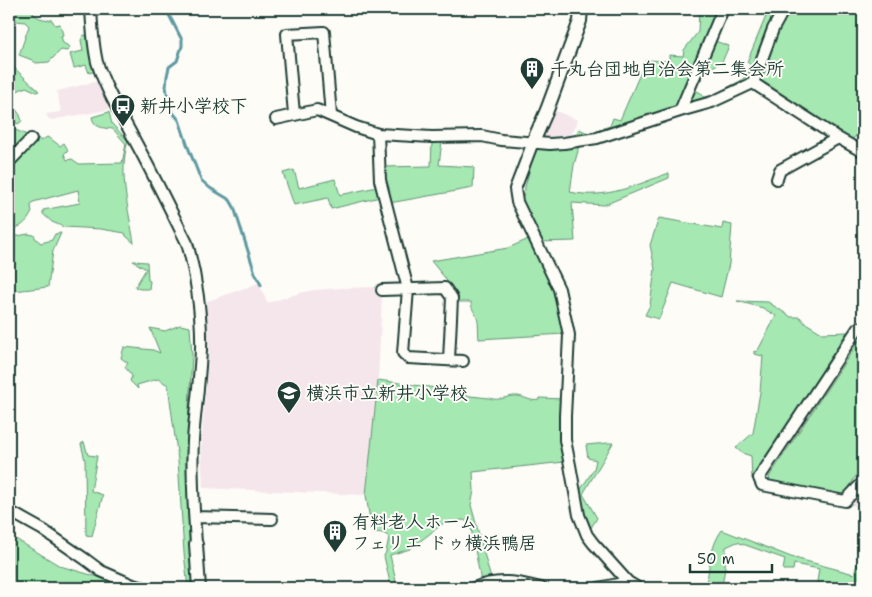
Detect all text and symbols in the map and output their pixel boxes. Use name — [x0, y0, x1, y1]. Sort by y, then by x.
building icon: 千丸台団地自治会第二集会所 — [519, 56, 545, 90]
place label: 千丸台団地自治会第二集会所 — [550, 57, 784, 81]
bus stop icon: 新井小学校下 — [110, 93, 136, 127]
place label: 新井小学校下 — [140, 94, 248, 118]
school or university icon: 横浜市立新井小学校 — [276, 380, 302, 414]
place label: 横浜市立新井小学校 — [306, 381, 468, 405]
place label: 有料老人ホーム フェリエ ドゥ横浜鴨居 — [352, 510, 537, 555]
building icon: 有料老人ホーム フェリエ ドゥ横浜鴨居 — [322, 519, 348, 553]
scale bar — [690, 542, 772, 574]
text: 50 m — [697, 549, 735, 569]

